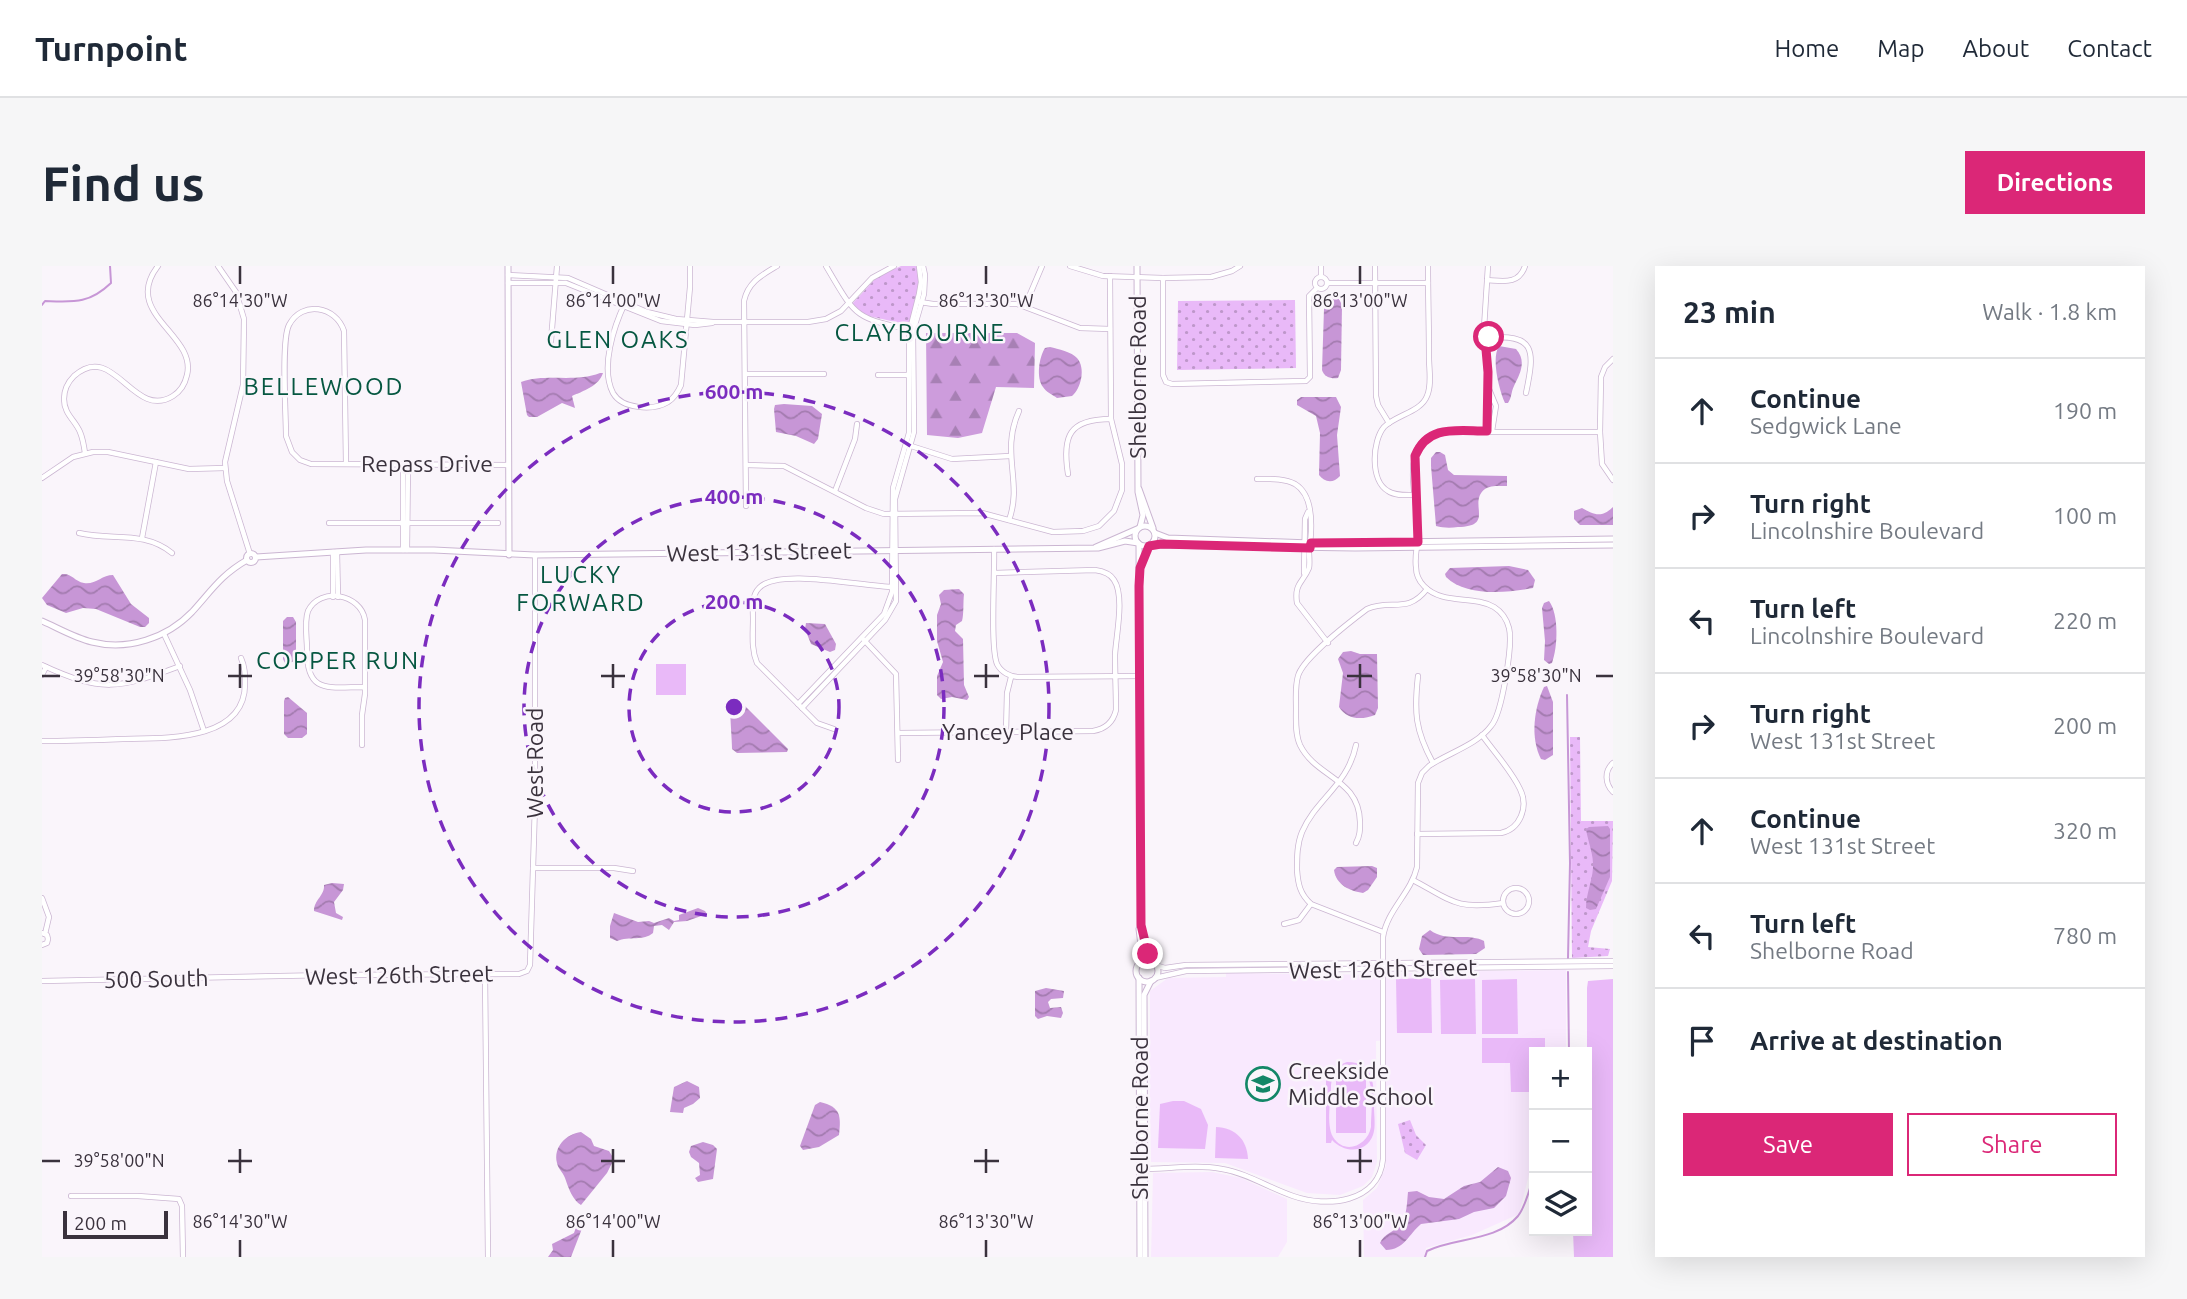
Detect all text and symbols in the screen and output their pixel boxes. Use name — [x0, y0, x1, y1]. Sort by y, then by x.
text: Turnpoint — [35, 30, 187, 67]
text: Home — [1774, 35, 1839, 62]
text: Map — [1877, 35, 1924, 62]
text: About — [1962, 35, 2029, 62]
text: Contact — [2067, 35, 2152, 62]
button: Directions — [1965, 151, 2145, 214]
text: Find us — [42, 155, 205, 210]
text: 86°14'30"W — [192, 290, 288, 310]
text: 86°14'00"W — [565, 290, 661, 310]
text: 86°13'30"W — [938, 290, 1034, 310]
text: 86°13'00"W — [1312, 290, 1408, 310]
street label: Shelborne Road — [1125, 295, 1150, 459]
text: 23 min — [1683, 295, 1776, 329]
text: Walk · 1.8 km — [1982, 299, 2117, 324]
district label: CLAYBOURNE — [834, 319, 1006, 346]
route start — [1473, 321, 1504, 352]
district label: GLEN OAKS — [546, 326, 690, 353]
district label: BELLEWOOD — [244, 373, 404, 400]
text: 600 m — [705, 379, 763, 403]
text: Continue — [1750, 384, 1861, 413]
icon: ahead — [1683, 392, 1721, 430]
text: 190 m — [2053, 398, 2117, 423]
text: Sedgwick Lane — [1750, 413, 1902, 438]
street label: Repass Drive — [361, 451, 493, 476]
text: 400 m — [705, 484, 763, 508]
text: Turn right — [1750, 489, 1871, 518]
icon: right — [1683, 497, 1721, 535]
text: 100 m — [2053, 503, 2117, 528]
text: Lincolnshire Boulevard — [1750, 518, 1984, 543]
street label: West 131st Street — [666, 537, 852, 566]
district label: LUCKY FORWARD — [516, 561, 646, 616]
text: 200 m — [705, 589, 763, 613]
text: Turn left — [1750, 594, 1856, 623]
icon: left — [1683, 602, 1721, 640]
text: 220 m — [2053, 608, 2117, 633]
text: Lincolnshire Boulevard — [1750, 623, 1984, 648]
district label: COPPER RUN — [256, 647, 420, 674]
text: 39°58'30"N — [73, 665, 165, 685]
text: 39°58'30"N — [1490, 665, 1582, 685]
centre of rings — [722, 695, 746, 719]
text: Turn right — [1750, 699, 1871, 728]
icon: right — [1683, 707, 1721, 745]
street label: West Road — [522, 708, 547, 818]
text: 200 m — [2053, 713, 2117, 738]
street label: Yancey Place — [942, 719, 1074, 744]
text: West 131st Street — [1750, 728, 1935, 753]
text: Continue — [1750, 804, 1861, 833]
icon: ahead — [1683, 812, 1721, 850]
text: 320 m — [2053, 818, 2117, 843]
text: West 131st Street — [1750, 833, 1935, 858]
text: Turn left — [1750, 909, 1856, 938]
icon: left — [1683, 917, 1721, 955]
text: 780 m — [2053, 923, 2117, 948]
route end — [1132, 938, 1163, 969]
text: Shelborne Road — [1750, 938, 1914, 963]
street label: West 126th Street — [1289, 954, 1477, 983]
street label: West 126th Street — [305, 960, 493, 989]
street label: 500 South — [103, 965, 209, 992]
icon: arrive — [1683, 1022, 1721, 1060]
text: Arrive at destination — [1750, 1026, 2003, 1055]
street label: Shelborne Road — [1127, 1036, 1152, 1200]
map controls — [1529, 1047, 1592, 1236]
button: + — [1529, 1047, 1592, 1110]
place label: Creekside Middle School — [1288, 1058, 1433, 1109]
school or university icon: Creekside Middle School — [1244, 1065, 1282, 1103]
button: − — [1529, 1110, 1592, 1173]
button: Save — [1683, 1113, 1893, 1176]
button: Share — [1907, 1113, 2117, 1176]
text: 39°58'00"N — [73, 1150, 165, 1170]
button: layers — [1529, 1173, 1592, 1236]
scale bar — [63, 1208, 168, 1240]
text: 86°14'30"W — [192, 1211, 288, 1231]
text: 86°14'00"W — [565, 1211, 661, 1231]
text: 86°13'30"W — [938, 1211, 1034, 1231]
text: 86°13'00"W — [1312, 1211, 1408, 1231]
text: 200 m — [74, 1212, 127, 1234]

